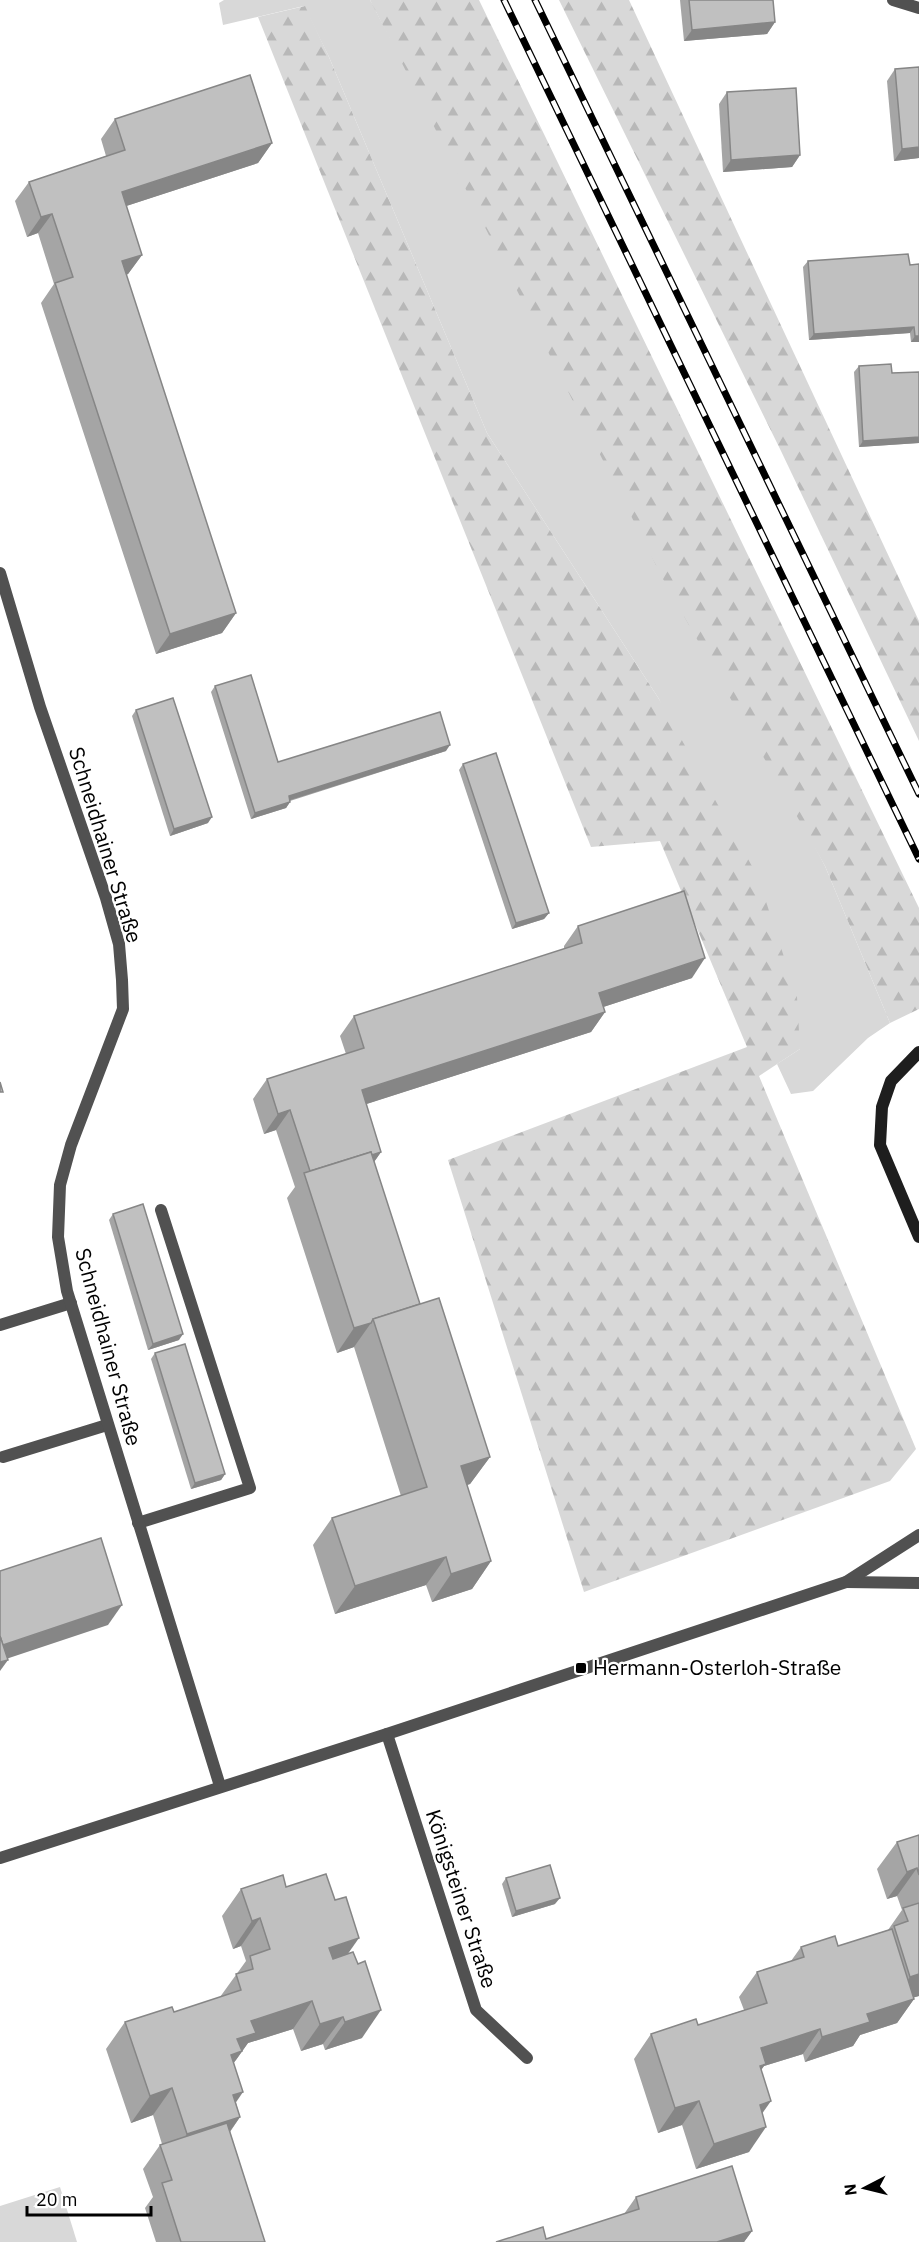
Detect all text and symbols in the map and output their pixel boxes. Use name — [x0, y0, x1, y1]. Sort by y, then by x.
street label: Schneidhainer Straße — [63, 743, 149, 946]
street label: Schneidhainer Straße — [69, 1245, 149, 1449]
place label: Hermann-Osterloh-Straße — [593, 1653, 841, 1681]
marker: Hermann-Osterloh-Straße — [574, 1661, 588, 1675]
street label: Königsteiner Straße — [420, 1806, 504, 1992]
north arrow — [835, 2158, 895, 2218]
scale bar — [27, 2179, 152, 2217]
text: N — [839, 2183, 861, 2197]
text: 20 m — [36, 2188, 78, 2211]

